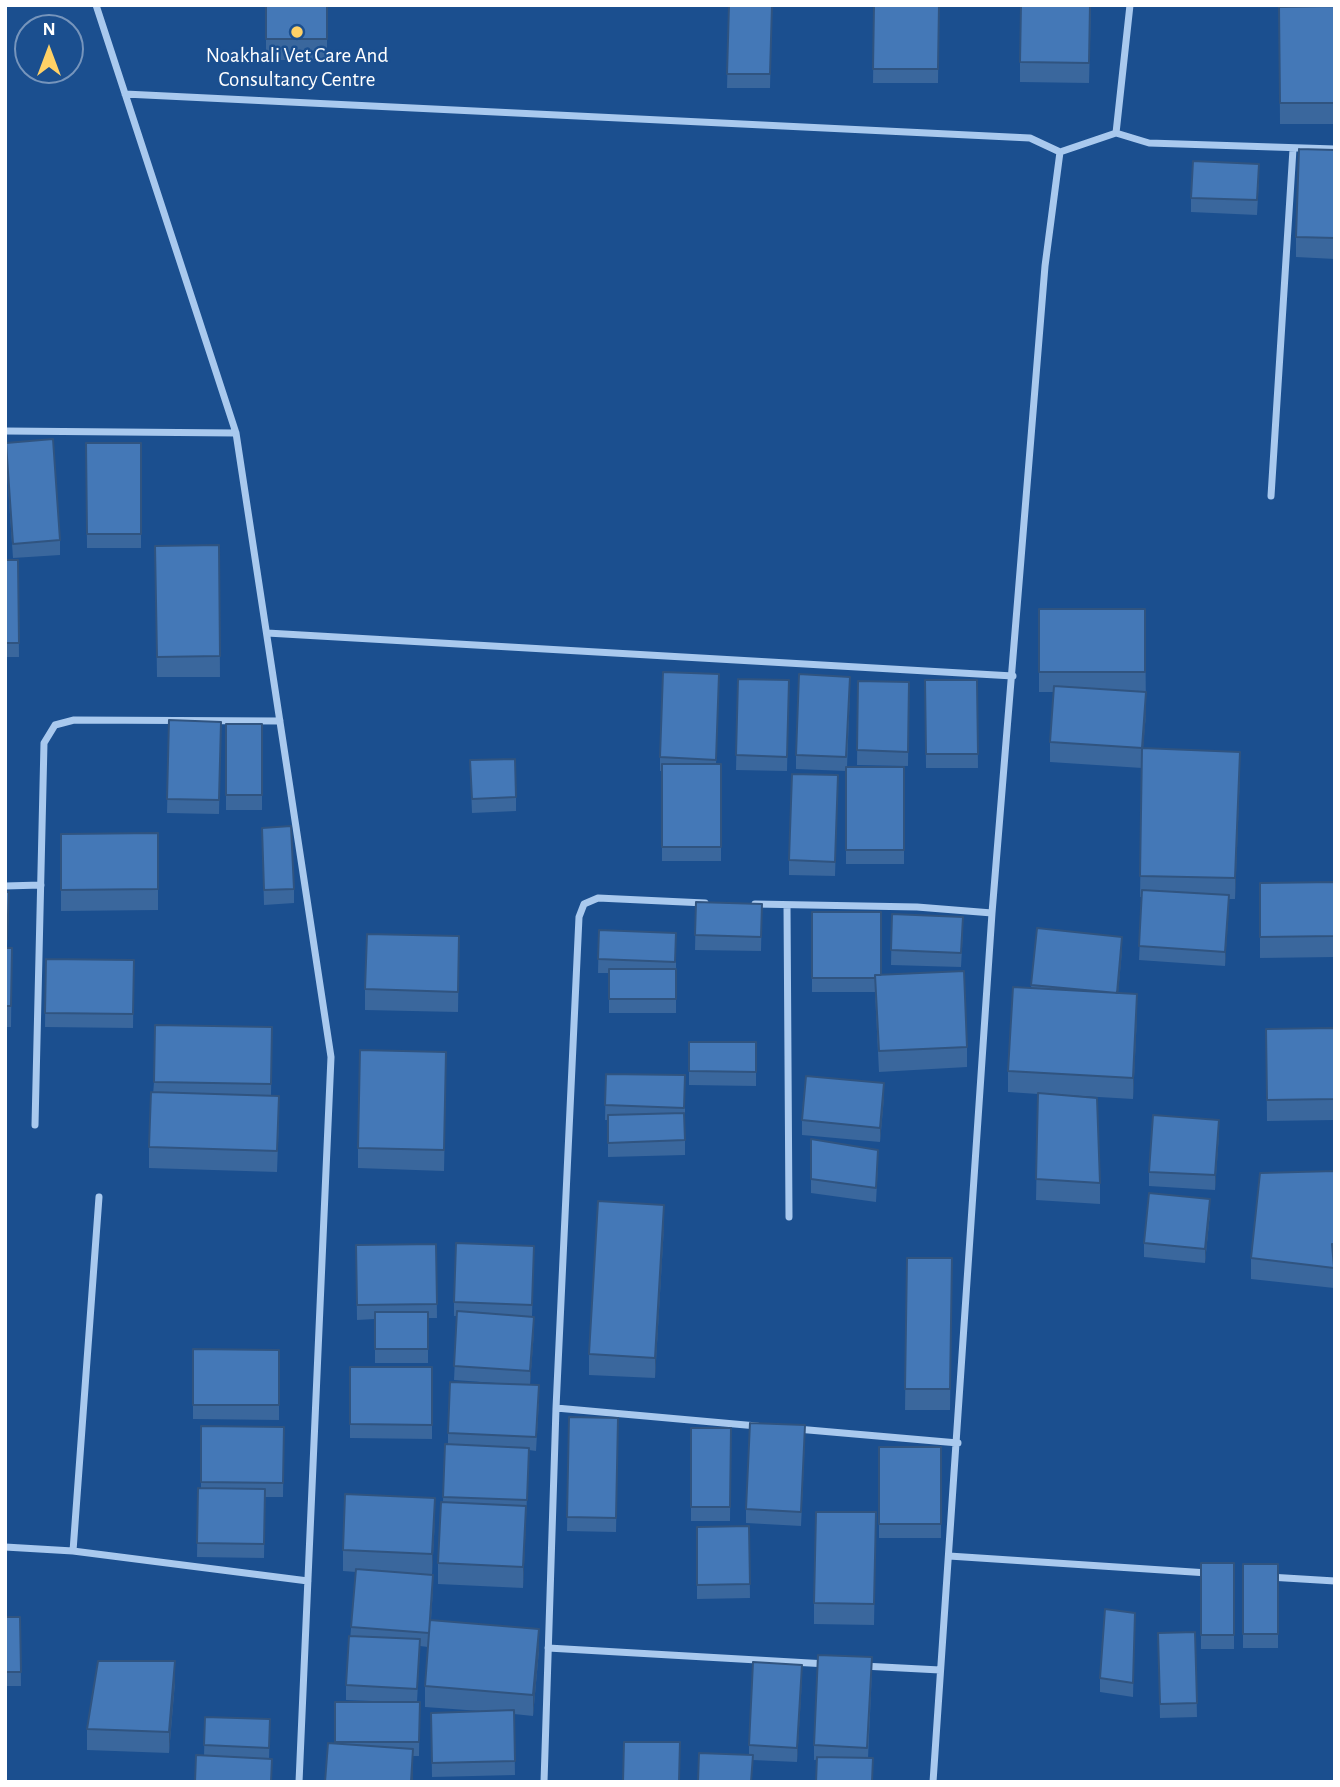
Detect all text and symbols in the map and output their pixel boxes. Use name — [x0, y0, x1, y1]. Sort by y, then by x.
north arrow — [14, 14, 84, 84]
text: N — [42, 20, 56, 39]
marker: Noakhali Vet Care And Consultancy Centre — [289, 24, 305, 40]
place label: Noakhali Vet Care And Consultancy Centre — [206, 43, 388, 93]

